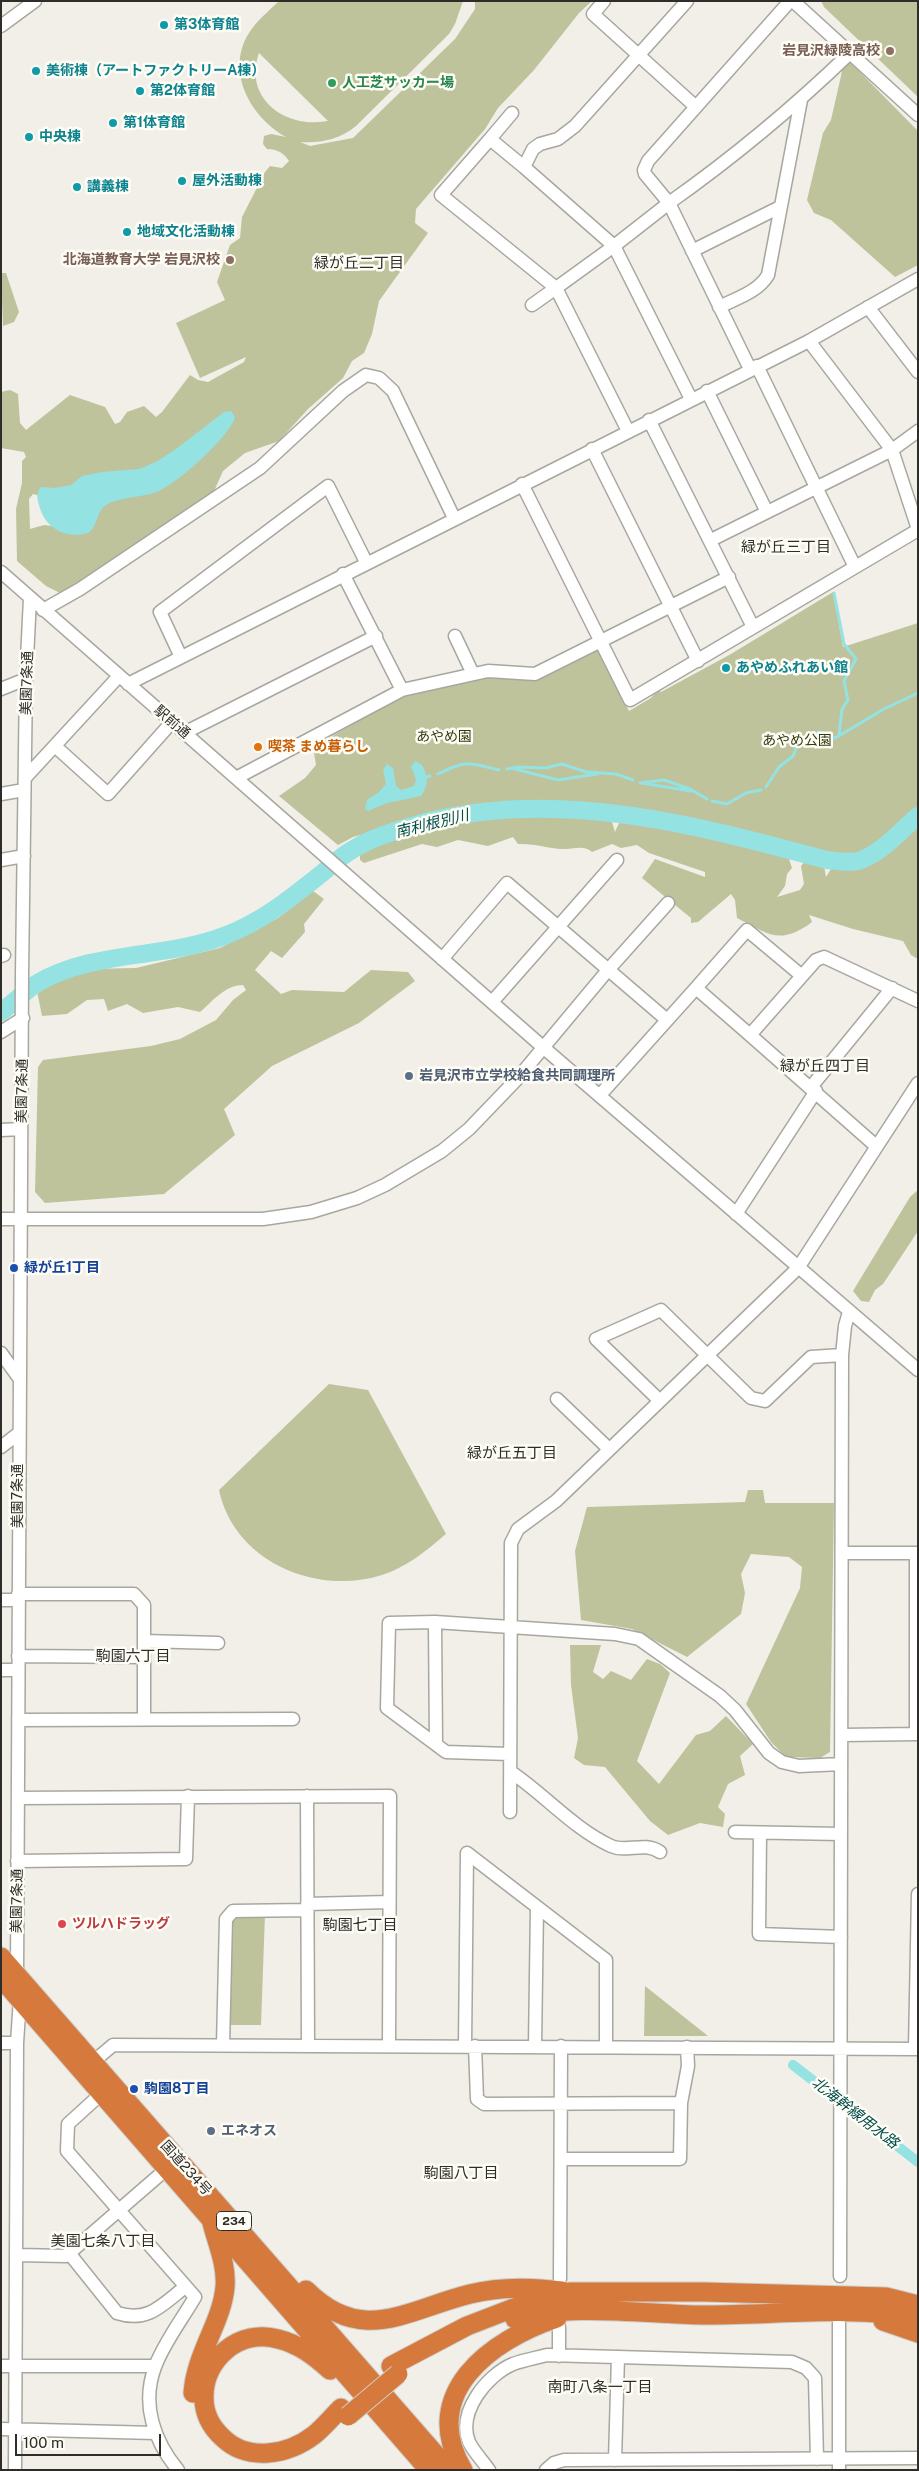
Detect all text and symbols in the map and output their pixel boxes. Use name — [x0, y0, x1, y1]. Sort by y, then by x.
place label: 第3体育館 — [174, 17, 239, 33]
marker: 第3体育館 — [158, 19, 170, 31]
place label: 岩見沢緑陵高校 — [782, 43, 880, 59]
marker: 岩見沢緑陵高校 — [884, 45, 896, 57]
place label: 美術棟（アートファクトリーA棟） — [46, 63, 265, 79]
marker: 美術棟（アートファクトリーA棟） — [30, 65, 42, 77]
place label: 人工芝サッカー場 — [342, 75, 454, 91]
marker: 人工芝サッカー場 — [326, 77, 338, 89]
place label: 第2体育館 — [150, 83, 215, 99]
marker: 第2体育館 — [134, 85, 146, 97]
place label: 第1体育館 — [123, 115, 185, 131]
marker: 第1体育館 — [107, 117, 119, 129]
place label: 中央棟 — [39, 129, 81, 145]
marker: 中央棟 — [23, 131, 35, 143]
place label: 屋外活動棟 — [192, 173, 262, 189]
marker: 屋外活動棟 — [176, 175, 188, 187]
place label: 講義棟 — [87, 179, 129, 195]
marker: 講義棟 — [71, 181, 83, 193]
place label: 地域文化活動棟 — [137, 224, 235, 240]
marker: 地域文化活動棟 — [121, 226, 133, 238]
place label: 北海道教育大学 岩見沢校 — [63, 252, 220, 268]
marker: 北海道教育大学 岩見沢校 — [224, 254, 236, 266]
district label: 緑が丘二丁目 — [314, 254, 404, 272]
district label: 緑が丘三丁目 — [741, 538, 831, 556]
street label: 美園7条通 — [17, 651, 37, 715]
place label: あやめふれあい館 — [736, 660, 848, 676]
marker: あやめふれあい館 — [720, 662, 732, 674]
street label: 駅前通 — [151, 702, 193, 742]
park label: あやめ園 — [416, 729, 472, 745]
park label: あやめ公園 — [762, 733, 832, 749]
place label: 喫茶 まめ暮らし — [268, 739, 369, 755]
marker: 喫茶 まめ暮らし — [252, 741, 264, 753]
water label: 南利根別川 — [393, 806, 471, 842]
district label: 緑が丘四丁目 — [780, 1057, 870, 1075]
street label: 美園7条通 — [13, 1059, 31, 1123]
place label: 岩見沢市立学校給食共同調理所 — [419, 1068, 615, 1084]
marker: 岩見沢市立学校給食共同調理所 — [403, 1070, 415, 1082]
place label: 緑が丘1丁目 — [24, 1260, 100, 1276]
marker: 緑が丘1丁目 — [8, 1262, 20, 1274]
district label: 緑が丘五丁目 — [467, 1444, 557, 1462]
street label: 美園7条通 — [10, 1464, 26, 1528]
district label: 駒園六丁目 — [96, 1647, 170, 1665]
street label: 美園7条通 — [8, 1869, 26, 1933]
place label: ツルハドラッグ — [72, 1916, 170, 1932]
district label: 駒園七丁目 — [323, 1916, 397, 1934]
marker: ツルハドラッグ — [56, 1918, 68, 1930]
water label: 北海幹線用水路 — [808, 2074, 902, 2152]
place label: 駒園8丁目 — [144, 2081, 209, 2097]
marker: 駒園8丁目 — [128, 2083, 140, 2095]
place label: エネオス — [221, 2123, 277, 2139]
marker: エネオス — [205, 2125, 217, 2137]
street label: 国道234号 — [157, 2137, 215, 2199]
district label: 駒園八丁目 — [424, 2164, 498, 2182]
road number: 234 — [216, 2212, 252, 2230]
district label: 美園七条八丁目 — [51, 2232, 155, 2250]
district label: 南町八条一丁目 — [548, 2378, 652, 2396]
scale bar — [18, 2424, 164, 2456]
text: 100 m — [23, 2434, 64, 2451]

